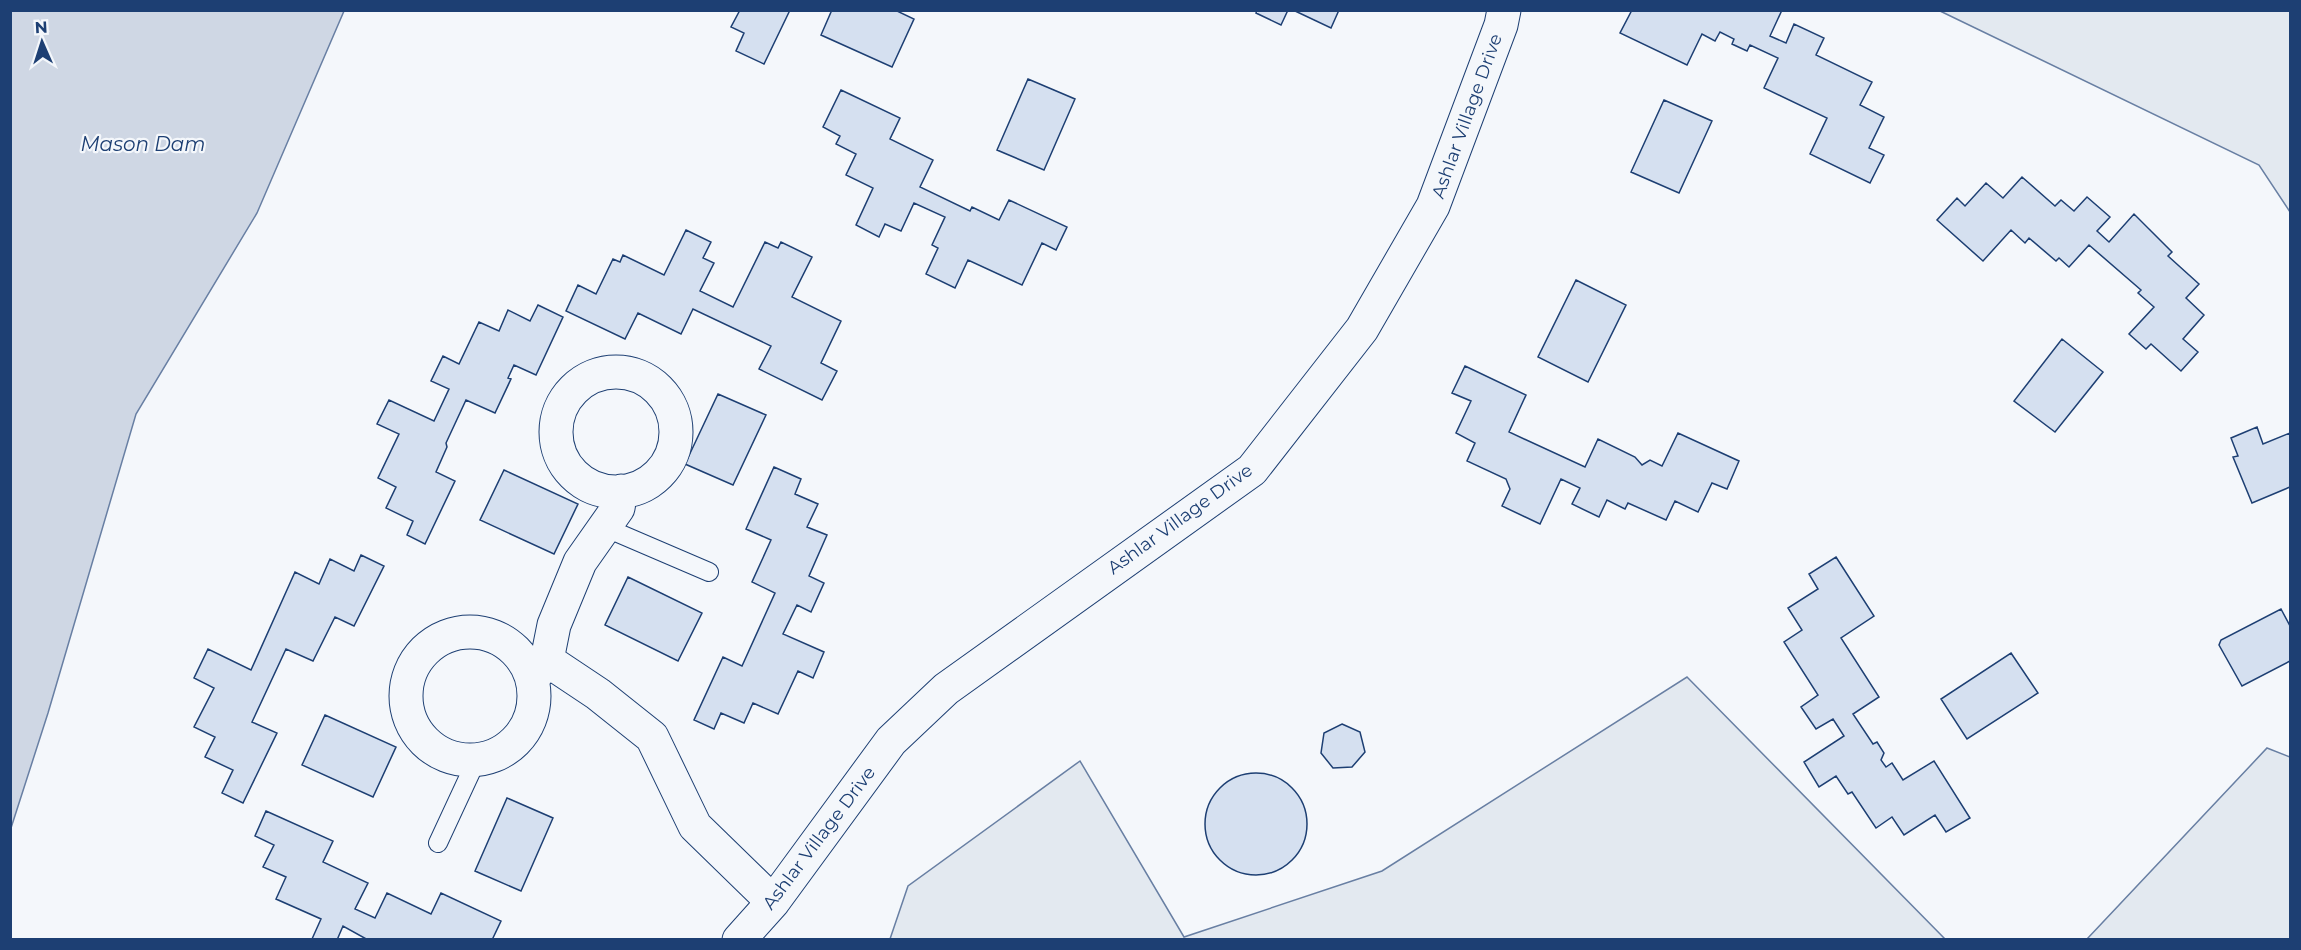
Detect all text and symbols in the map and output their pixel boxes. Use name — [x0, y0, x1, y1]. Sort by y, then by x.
north arrow — [12, 12, 72, 72]
text: N — [34, 18, 48, 37]
street label: Ashlar Village Drive — [1427, 31, 1507, 201]
water label: Mason Dam — [80, 132, 206, 156]
street label: Ashlar Village Drive — [1103, 459, 1257, 579]
street label: Ashlar Village Drive — [758, 762, 880, 914]

